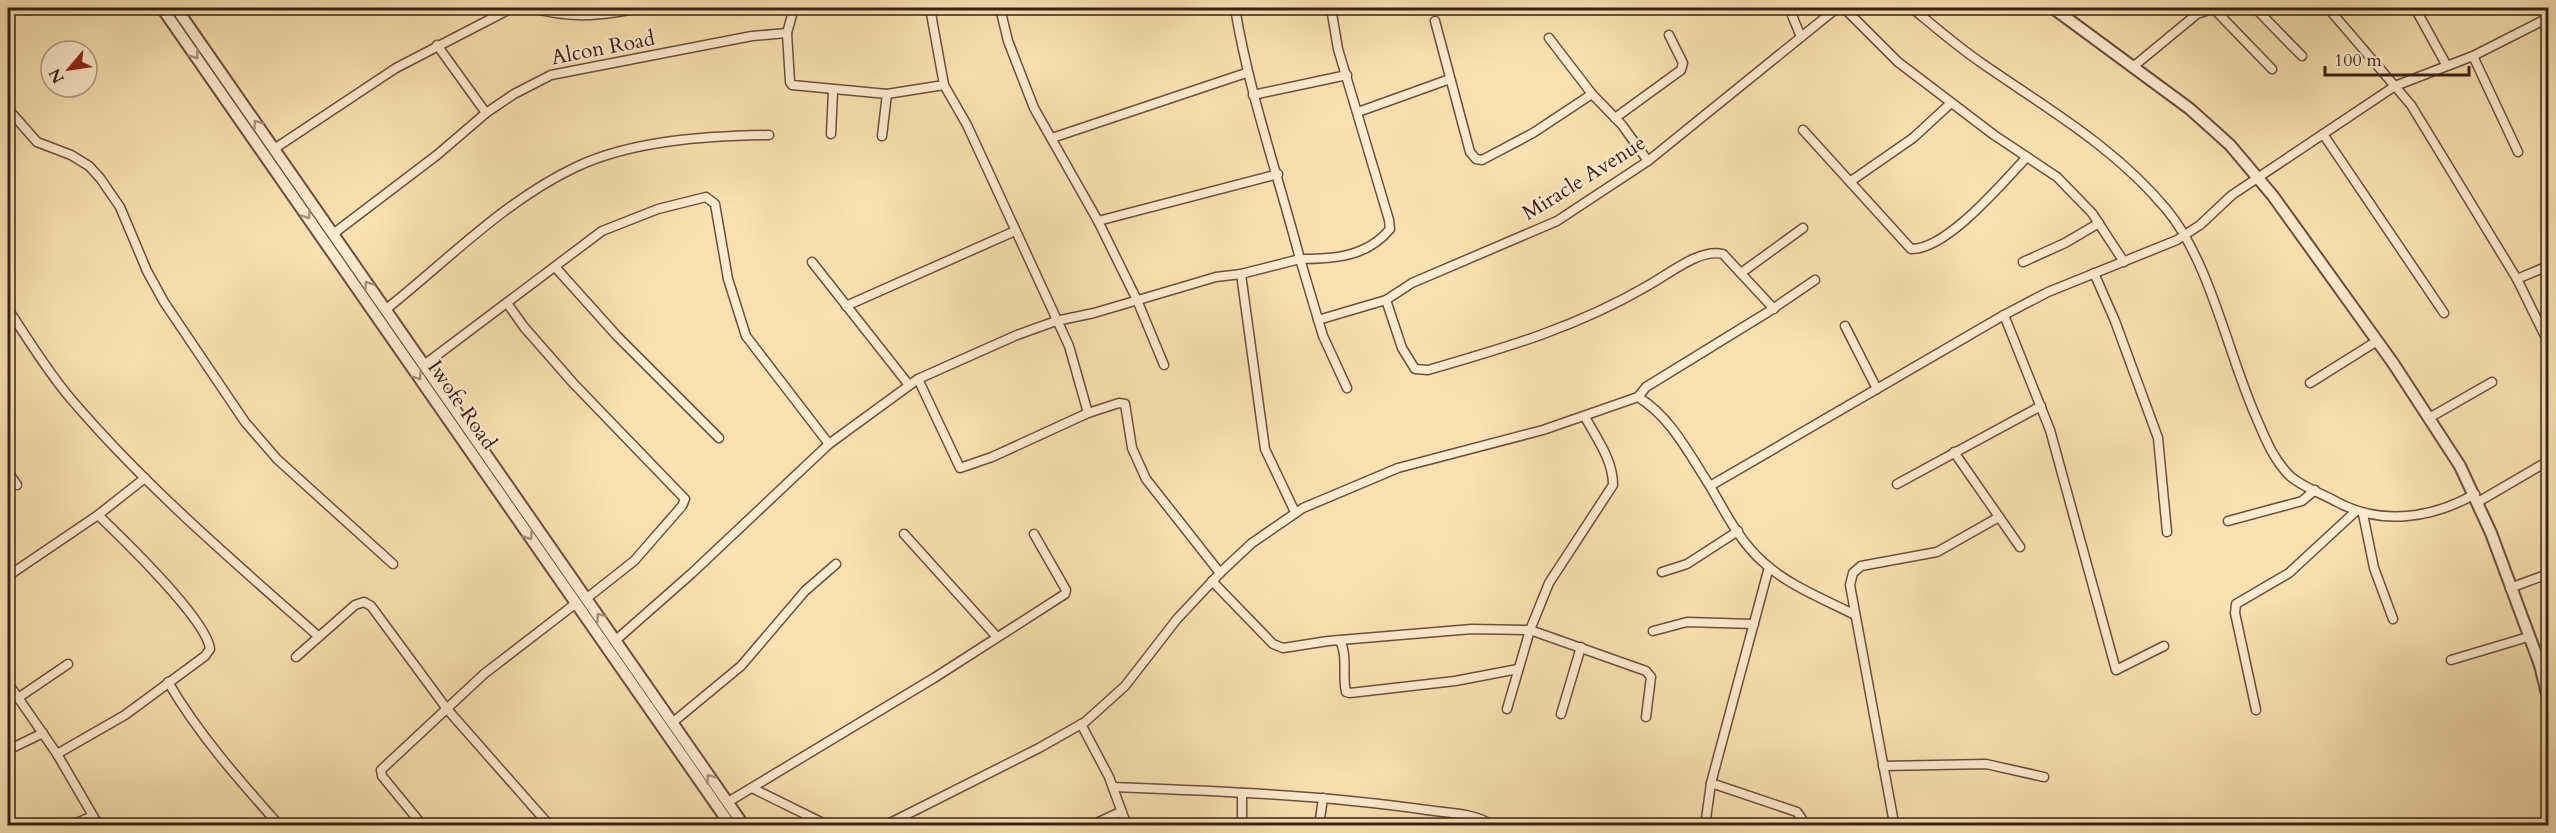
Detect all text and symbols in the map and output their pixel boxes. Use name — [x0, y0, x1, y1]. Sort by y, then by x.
street label: Alcon Road — [549, 24, 657, 72]
north arrow — [39, 39, 99, 99]
scale bar — [2325, 39, 2469, 77]
text: 100 m — [2334, 48, 2382, 73]
one-way arrow — [188, 49, 199, 60]
text: N — [44, 64, 70, 87]
one-way arrow — [253, 120, 264, 131]
street label: Miracle Avenue — [1517, 128, 1651, 228]
one-way arrow — [300, 209, 311, 220]
one-way arrow — [364, 280, 375, 291]
street label: Iwofe Road — [421, 354, 503, 456]
one-way arrow — [411, 369, 422, 380]
one-way arrow — [522, 530, 533, 541]
one-way arrow — [596, 612, 607, 623]
one-way arrow — [706, 773, 717, 784]

